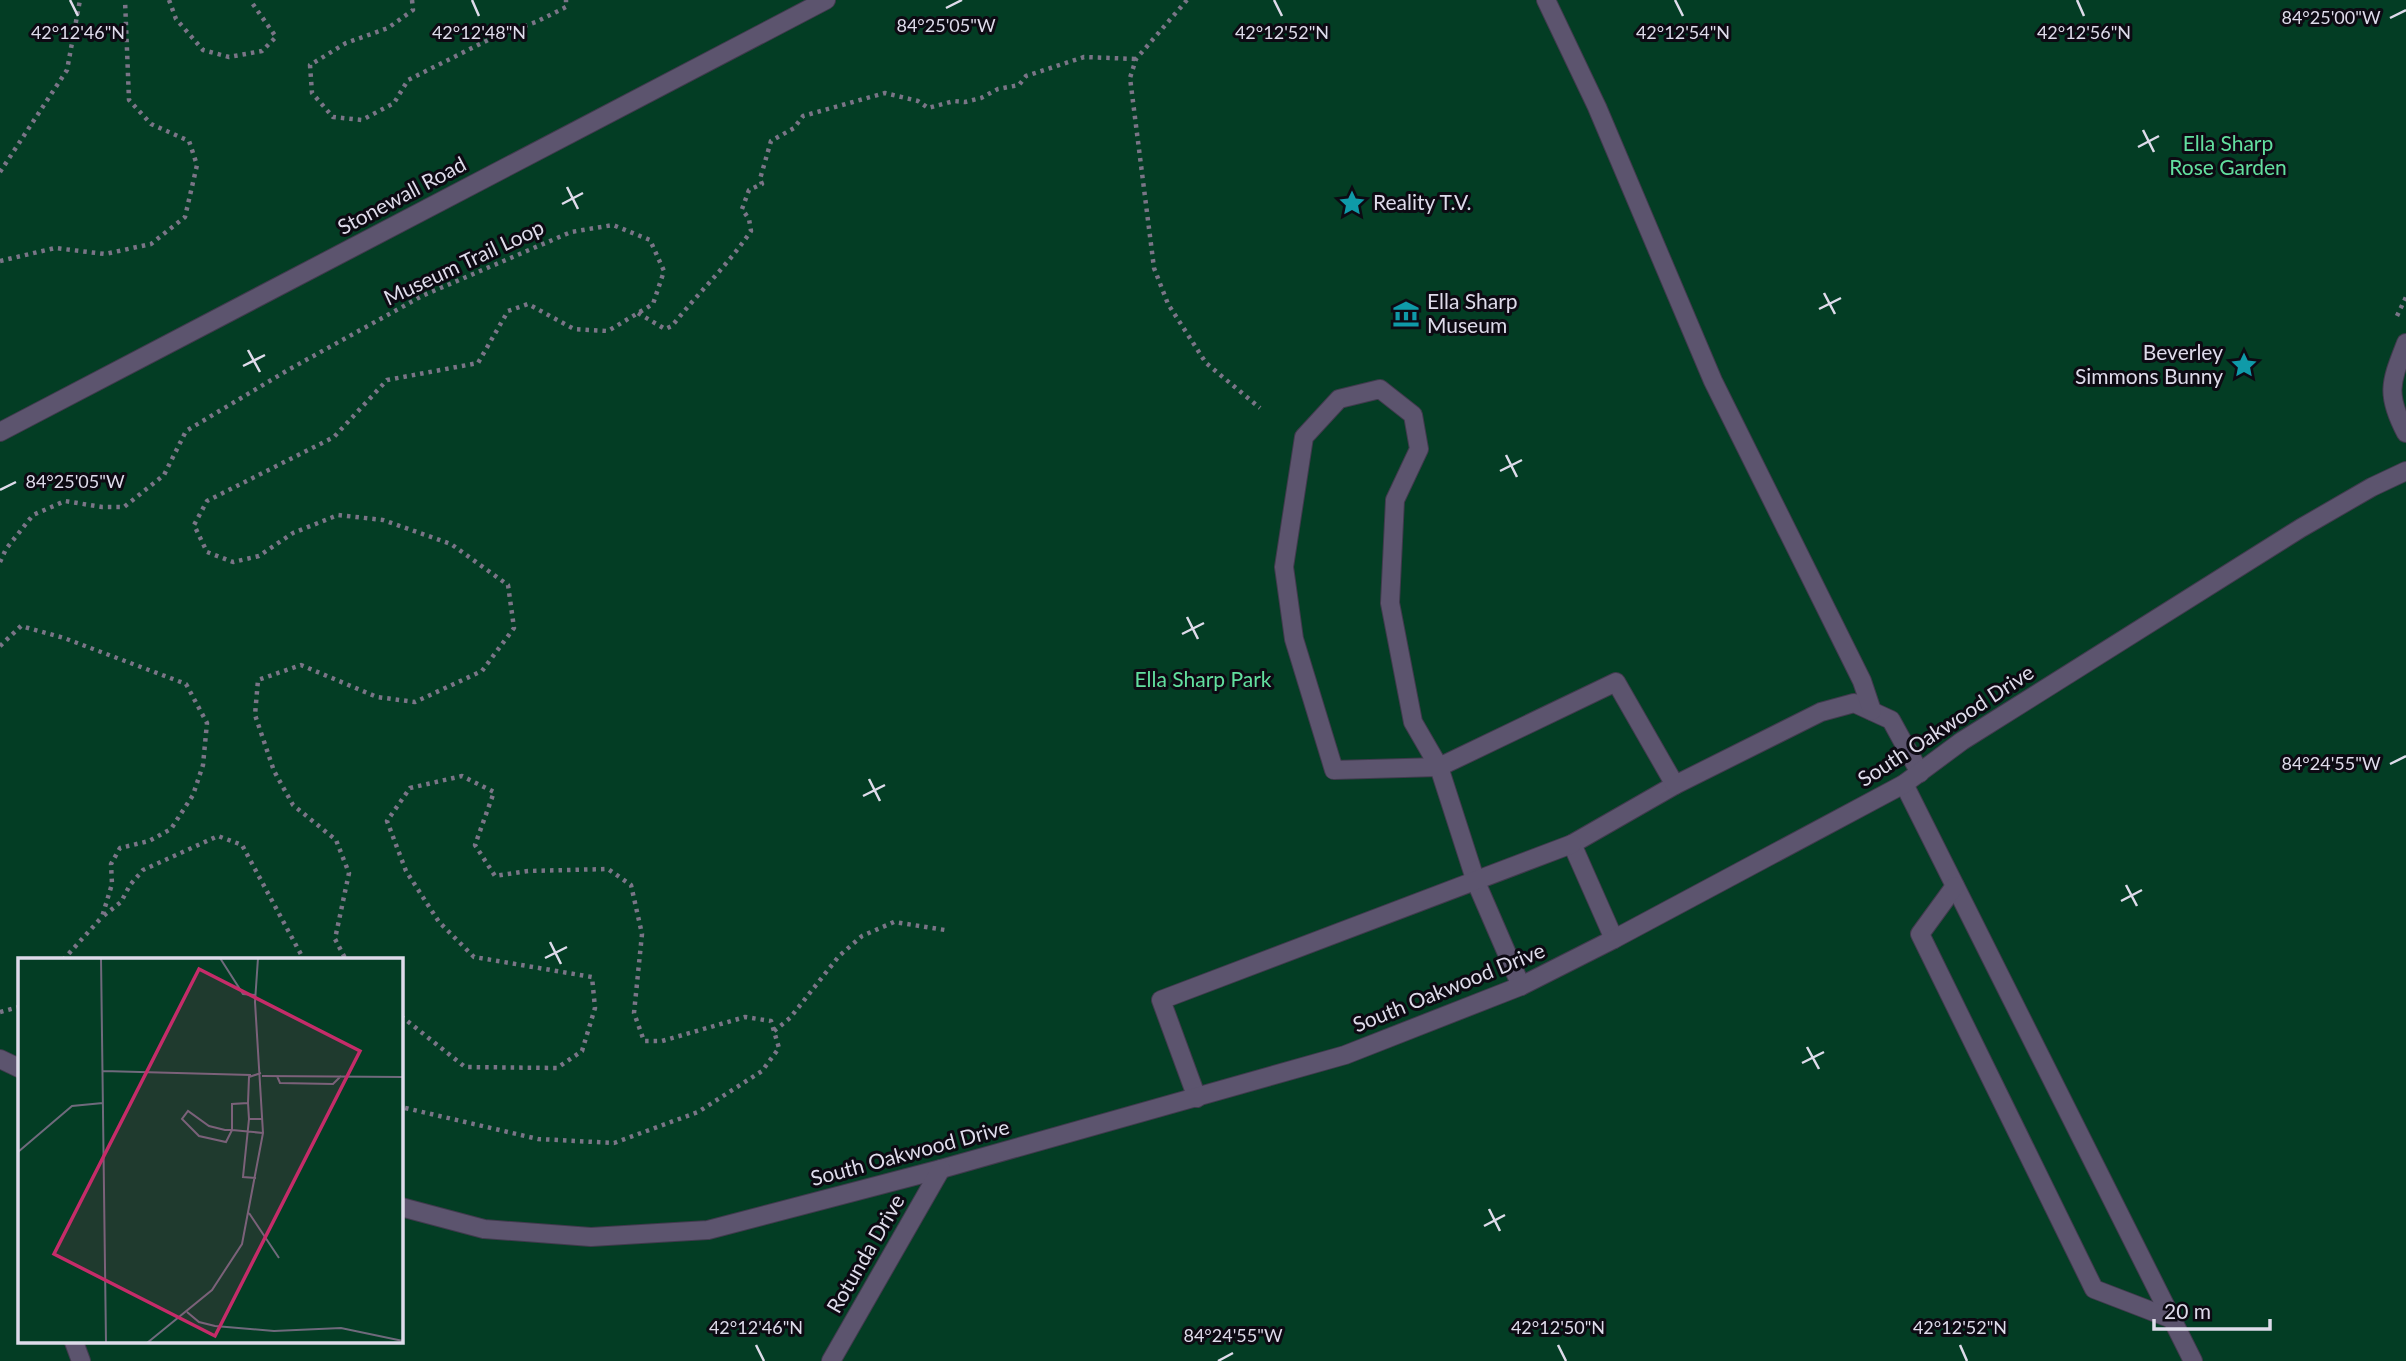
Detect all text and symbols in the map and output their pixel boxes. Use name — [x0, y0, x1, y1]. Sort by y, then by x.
text: 84°25'00"W — [2281, 6, 2381, 28]
text: 84°25'05"W — [896, 14, 996, 36]
text: 42°12'46"N — [31, 21, 125, 43]
text: 42°12'48"N — [432, 21, 526, 43]
text: 42°12'52"N — [1235, 21, 1329, 43]
text: 42°12'54"N — [1636, 21, 1730, 43]
text: 42°12'56"N — [2037, 21, 2131, 43]
park label: Ella Sharp Rose Garden — [2169, 130, 2287, 179]
street label: Stonewall Road — [333, 150, 470, 239]
place icon: Reality T.V. — [1337, 188, 1367, 218]
place label: Reality T.V. — [1373, 189, 1472, 214]
street label: Museum Trail Loop — [379, 214, 547, 310]
place label: Ella Sharp Museum — [1427, 288, 1518, 337]
museum icon: Ella Sharp Museum — [1391, 299, 1421, 329]
place label: Beverley Simmons Bunny — [2075, 339, 2223, 388]
place icon: Beverley Simmons Bunny — [2229, 350, 2259, 380]
text: 84°25'05"W — [25, 470, 125, 492]
street label: South Oakwood Drive — [1853, 659, 2038, 791]
park label: Ella Sharp Park — [1135, 666, 1272, 691]
text: 84°24'55"W — [2281, 752, 2381, 774]
street label: South Oakwood Drive — [1349, 937, 1548, 1037]
inset map — [18, 958, 402, 1344]
street label: South Oakwood Drive — [808, 1113, 1012, 1190]
street label: Rotunda Drive — [821, 1189, 909, 1317]
scale bar — [2154, 1288, 2270, 1332]
text: 20 m — [2164, 1298, 2211, 1323]
text: 42°12'46"N — [709, 1316, 803, 1338]
text: 42°12'50"N — [1511, 1316, 1605, 1338]
text: 42°12'52"N — [1913, 1316, 2007, 1338]
text: 84°24'55"W — [1183, 1324, 1283, 1346]

